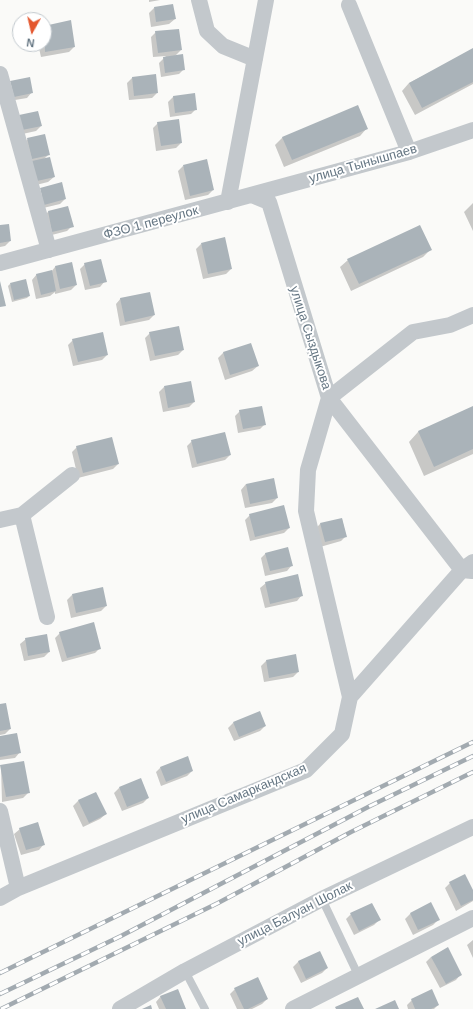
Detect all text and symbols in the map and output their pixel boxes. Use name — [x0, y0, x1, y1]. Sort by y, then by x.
north arrow — [12, 12, 52, 52]
text: N — [26, 36, 35, 49]
street label: улица Тынышпаев — [307, 141, 419, 187]
street label: ФЗО 1 переулок — [102, 203, 200, 243]
street label: улица Сыздыкова — [286, 284, 334, 392]
street label: улица Самаркандская — [179, 761, 309, 827]
street label: улица Балуан Шолак — [235, 878, 355, 950]

